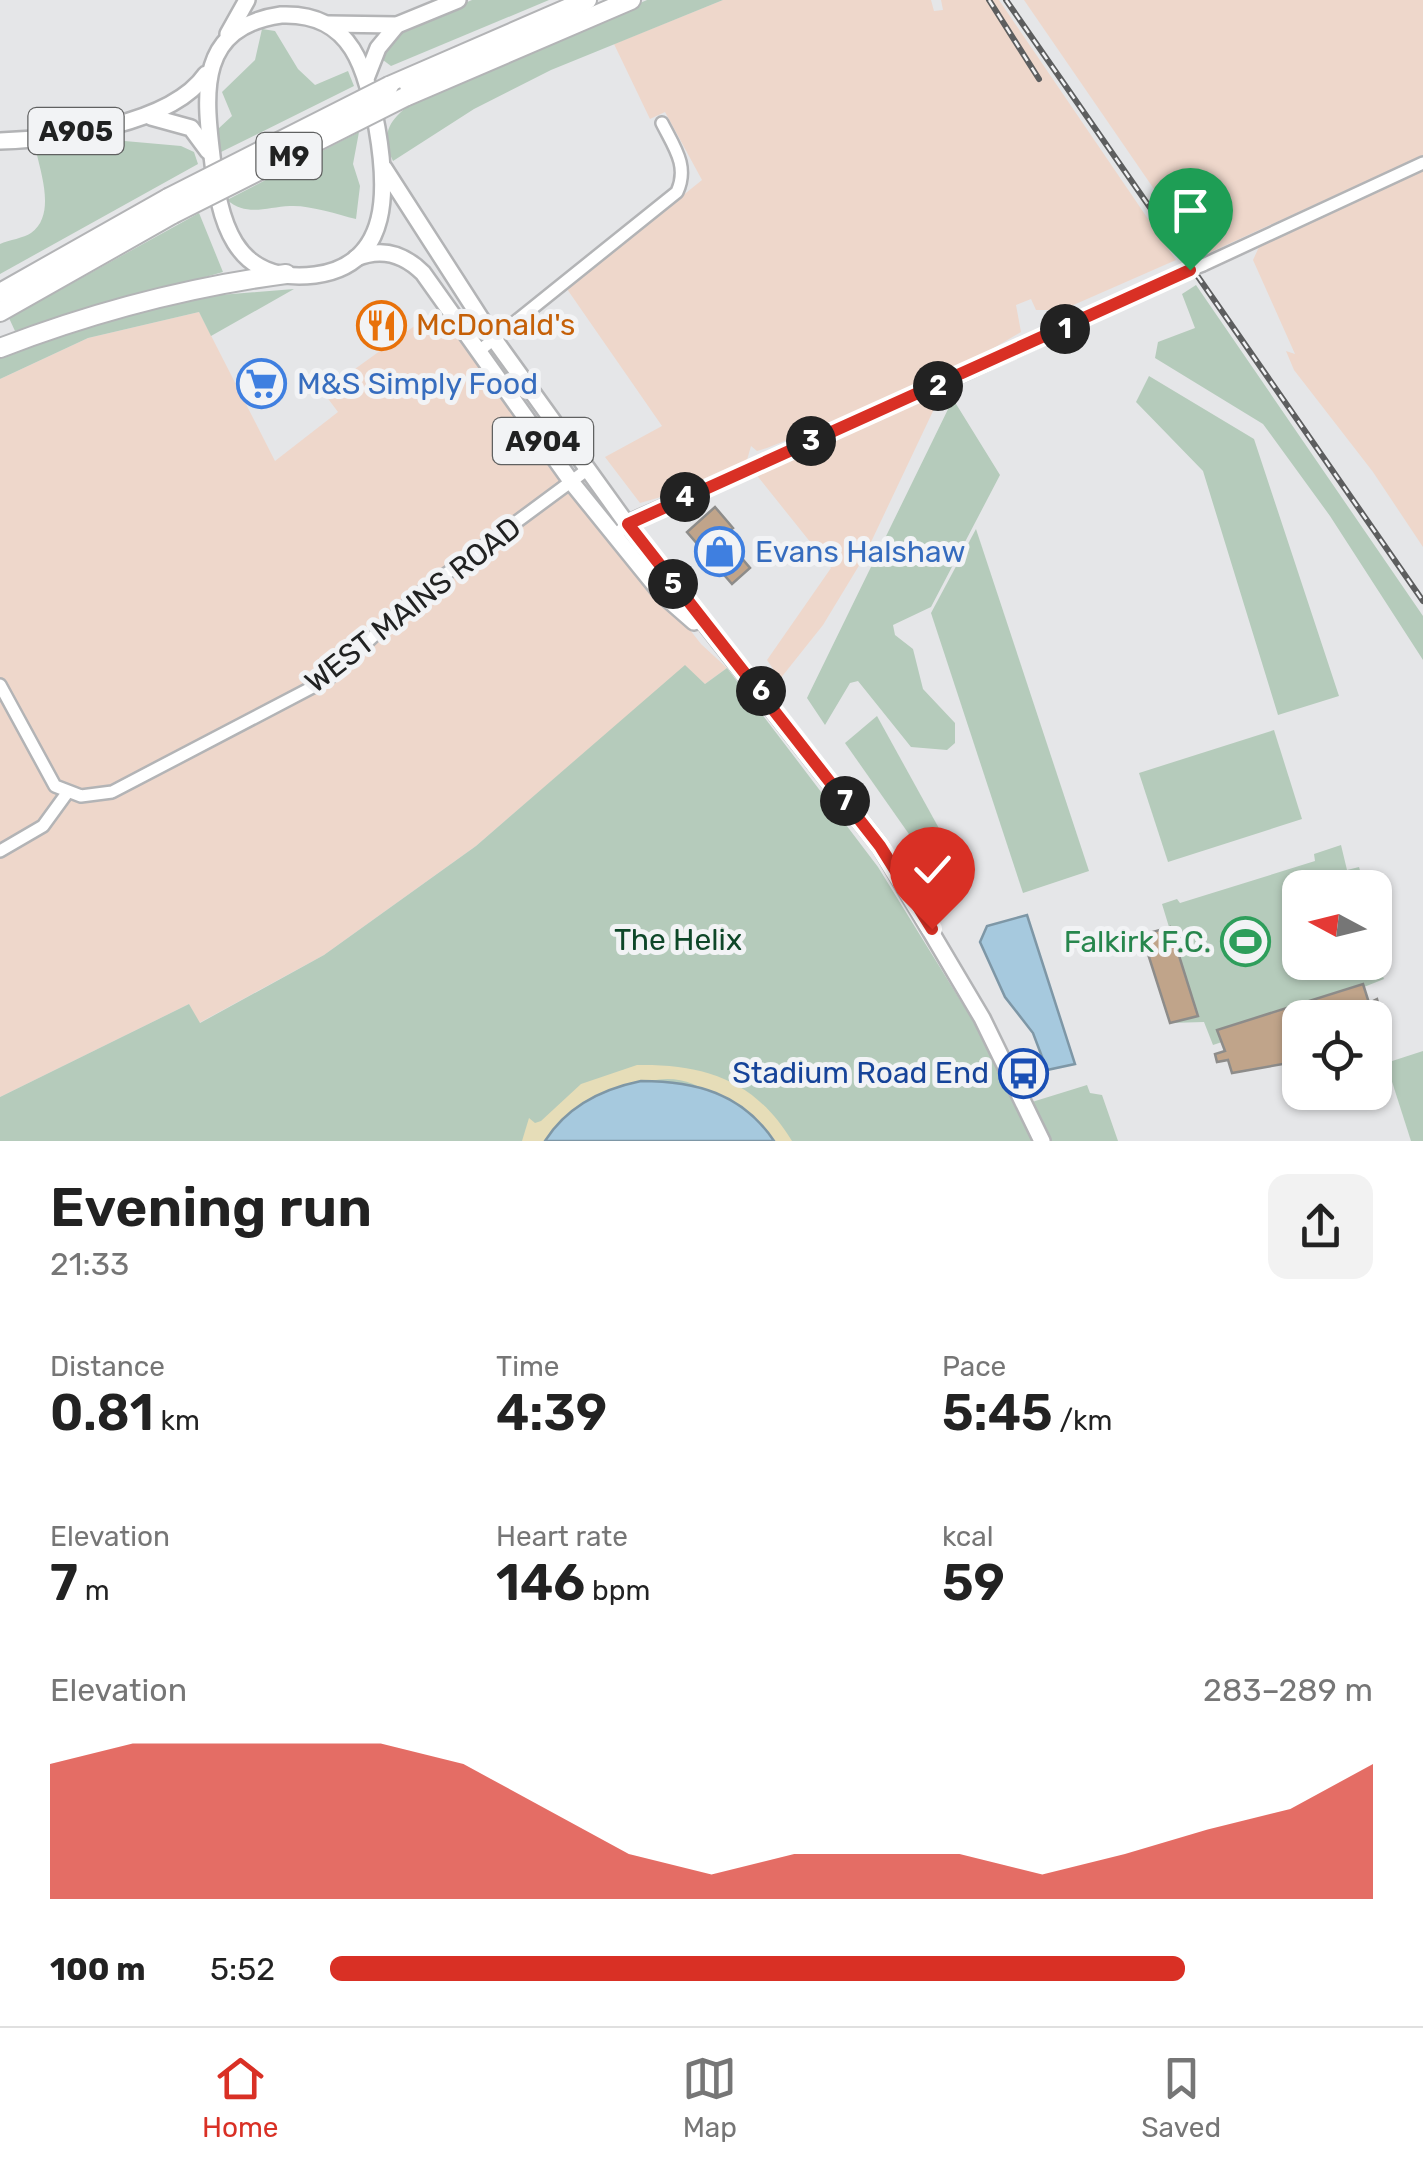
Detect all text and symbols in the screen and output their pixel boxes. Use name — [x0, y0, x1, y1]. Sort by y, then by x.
road number: A905 — [28, 108, 124, 154]
road number: M9 — [256, 133, 322, 179]
pin — [1148, 168, 1233, 271]
icon: arrive — [1163, 183, 1218, 238]
restaurant icon: McDonald's — [355, 299, 407, 351]
pin: 1 — [1040, 304, 1090, 354]
place label: McDonald's — [416, 307, 575, 343]
text: 1 — [1058, 312, 1072, 345]
supermarket icon: M&S Simply Food — [236, 358, 288, 410]
pin: 2 — [913, 361, 963, 411]
place label: M&S Simply Food — [297, 366, 538, 402]
text: 2 — [929, 369, 947, 402]
pin: 3 — [786, 416, 836, 466]
road number: A904 — [493, 418, 593, 464]
text: 3 — [802, 424, 820, 457]
pin: 4 — [660, 472, 710, 522]
text: 4 — [675, 480, 695, 513]
street label: WEST MAINS ROAD — [298, 510, 528, 700]
shop icon: Evans Halshaw — [694, 526, 746, 578]
place label: Evans Halshaw — [755, 534, 966, 570]
pin: 5 — [648, 559, 698, 609]
text: 5 — [664, 567, 682, 600]
pin: 6 — [736, 666, 786, 716]
text: 6 — [752, 674, 770, 707]
pin: 7 — [820, 776, 870, 826]
text: 7 — [837, 784, 853, 817]
pin — [890, 827, 975, 930]
icon: check — [905, 842, 960, 897]
north arrow — [1282, 870, 1392, 980]
map controls — [1282, 870, 1392, 1110]
sports icon: Falkirk F.C. — [1220, 916, 1272, 968]
park label: The Helix — [614, 922, 742, 958]
place label: Falkirk F.C. — [1064, 924, 1211, 960]
button: locate — [1282, 1000, 1392, 1110]
bus stop icon: Stadium Road End — [998, 1047, 1050, 1099]
place label: Stadium Road End — [732, 1055, 989, 1091]
button: share — [1268, 1174, 1373, 1279]
text: Evening run — [50, 1175, 372, 1240]
text: 21:33 — [50, 1245, 129, 1283]
text: Distance — [50, 1350, 165, 1383]
text: Time — [496, 1350, 559, 1383]
text: Pace — [942, 1350, 1006, 1383]
text: 0.81 — [50, 1383, 154, 1443]
text: 4:39 — [496, 1383, 607, 1443]
text: 5:45 — [942, 1383, 1053, 1443]
text: km — [154, 1404, 200, 1437]
text: /km — [1053, 1404, 1112, 1437]
text: Elevation — [50, 1520, 170, 1553]
text: Heart rate — [496, 1520, 628, 1553]
text: kcal — [942, 1520, 993, 1553]
text: 7 — [50, 1553, 78, 1613]
text: 146 — [496, 1553, 585, 1613]
text: 59 — [942, 1553, 1005, 1613]
text: m — [78, 1574, 110, 1607]
text: bpm — [585, 1574, 650, 1607]
text: Elevation — [50, 1671, 187, 1709]
text: 283–289 m — [1203, 1671, 1373, 1709]
text: 100 m — [50, 1950, 146, 1988]
text: 5:52 — [210, 1950, 275, 1988]
tab: Home — [202, 2051, 279, 2144]
tab: Map — [682, 2051, 737, 2144]
tab: Saved — [1141, 2051, 1221, 2144]

